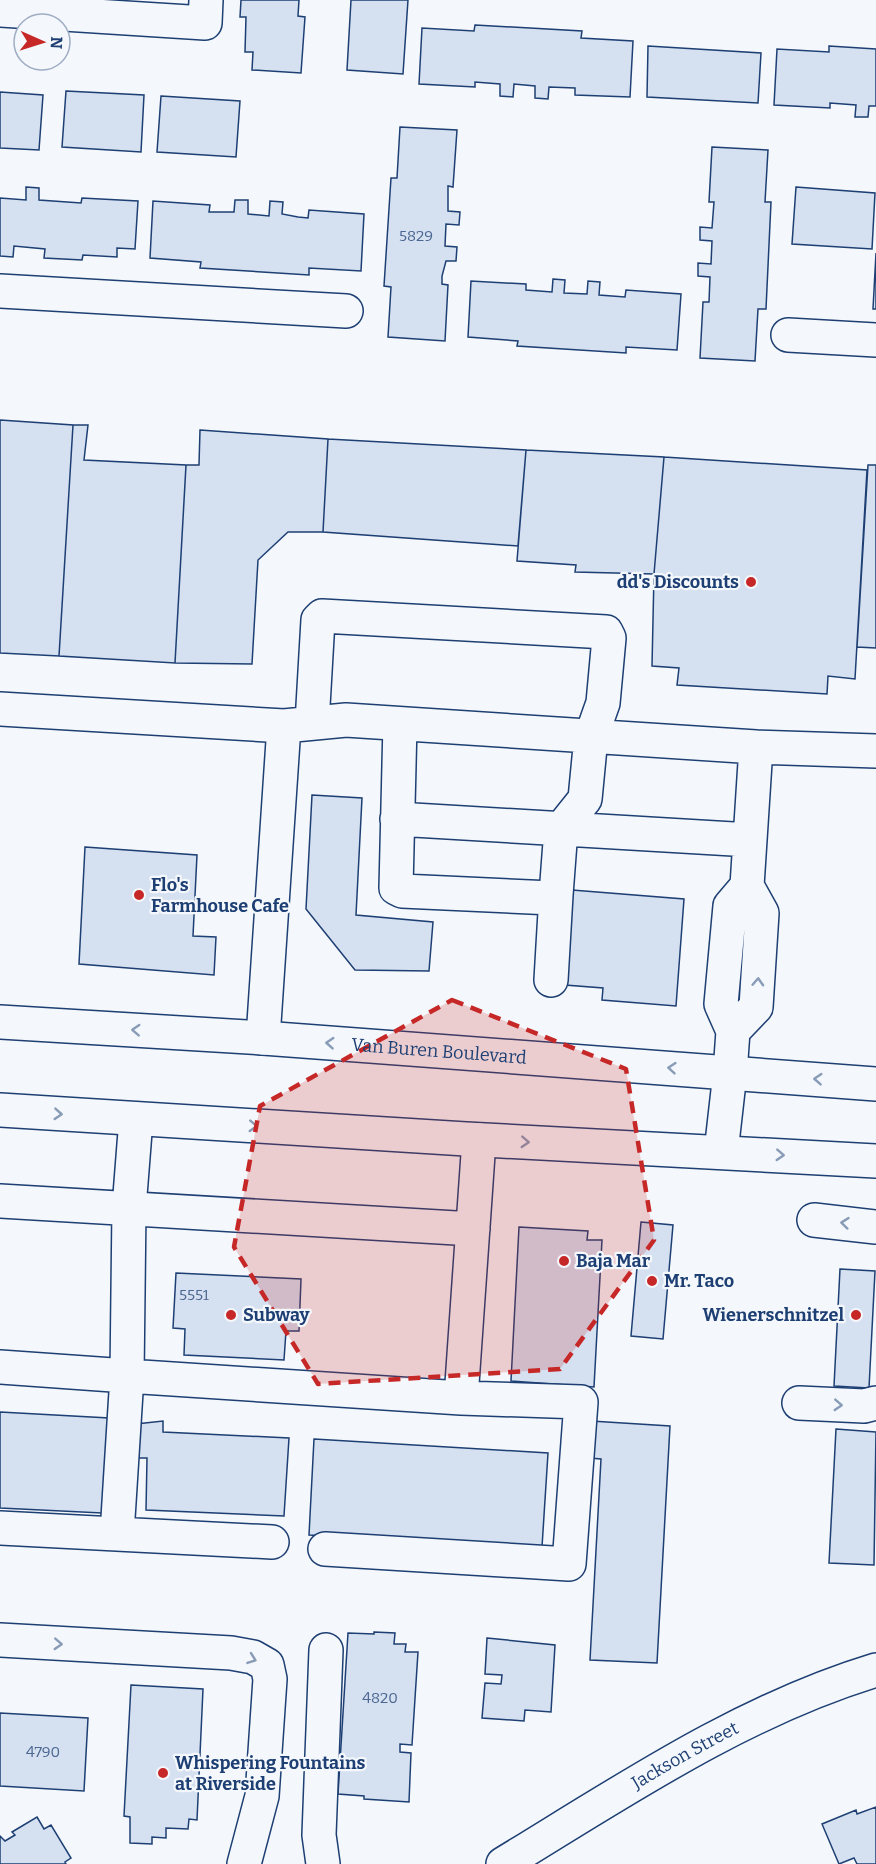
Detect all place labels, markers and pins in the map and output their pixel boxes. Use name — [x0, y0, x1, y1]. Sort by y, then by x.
place label: dd's Discounts — [617, 571, 739, 593]
marker: dd's Discounts — [744, 575, 758, 589]
place label: Flo's Farmhouse Cafe — [151, 874, 289, 917]
marker: Flo's Farmhouse Cafe — [132, 888, 146, 902]
place label: Baja Mar — [576, 1250, 651, 1272]
marker: Baja Mar — [557, 1254, 571, 1268]
place label: Mr. Taco — [664, 1270, 734, 1292]
marker: Mr. Taco — [645, 1274, 659, 1288]
place label: Subway — [243, 1304, 311, 1326]
place label: Wienerschnitzel — [703, 1304, 844, 1326]
marker: Subway — [224, 1308, 238, 1322]
marker: Wienerschnitzel — [849, 1308, 863, 1322]
place label: Whispering Fountains at Riverside — [175, 1752, 366, 1795]
marker: Whispering Fountains at Riverside — [156, 1766, 170, 1780]

